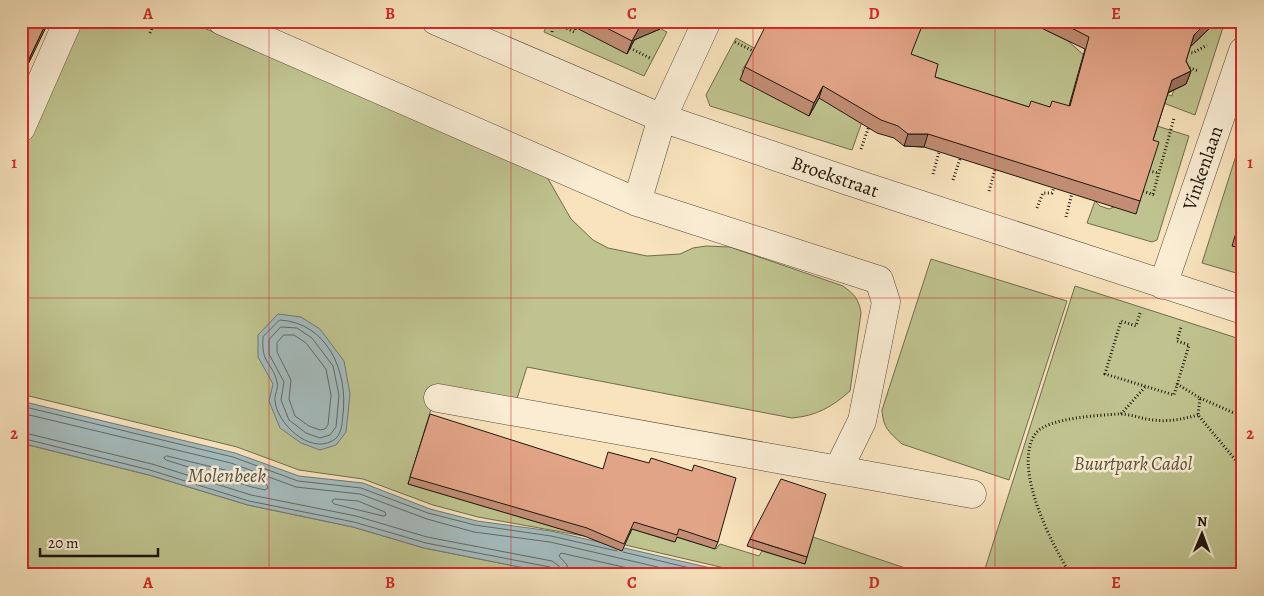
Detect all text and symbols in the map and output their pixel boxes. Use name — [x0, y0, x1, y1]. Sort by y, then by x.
text: A — [142, 3, 154, 25]
text: B — [385, 3, 395, 25]
text: C — [627, 3, 637, 25]
text: D — [868, 3, 880, 25]
text: E — [1111, 3, 1121, 25]
street label: Vinkenlaan — [1176, 122, 1230, 214]
street label: Broekstraat — [788, 150, 882, 204]
text: 1 — [11, 152, 17, 174]
text: 1 — [1247, 152, 1253, 174]
text: 2 — [10, 423, 18, 445]
text: 2 — [1246, 423, 1254, 445]
park label: Buurtpark Cadol — [1074, 451, 1192, 477]
water label: Molenbeek — [188, 462, 266, 489]
north arrow — [1176, 508, 1226, 558]
text: N — [1197, 512, 1207, 531]
scale bar — [40, 526, 158, 558]
text: 20 m — [48, 533, 79, 553]
text: A — [142, 572, 154, 594]
text: B — [385, 572, 395, 594]
text: C — [627, 572, 637, 594]
text: D — [868, 572, 880, 594]
text: E — [1111, 572, 1121, 594]

